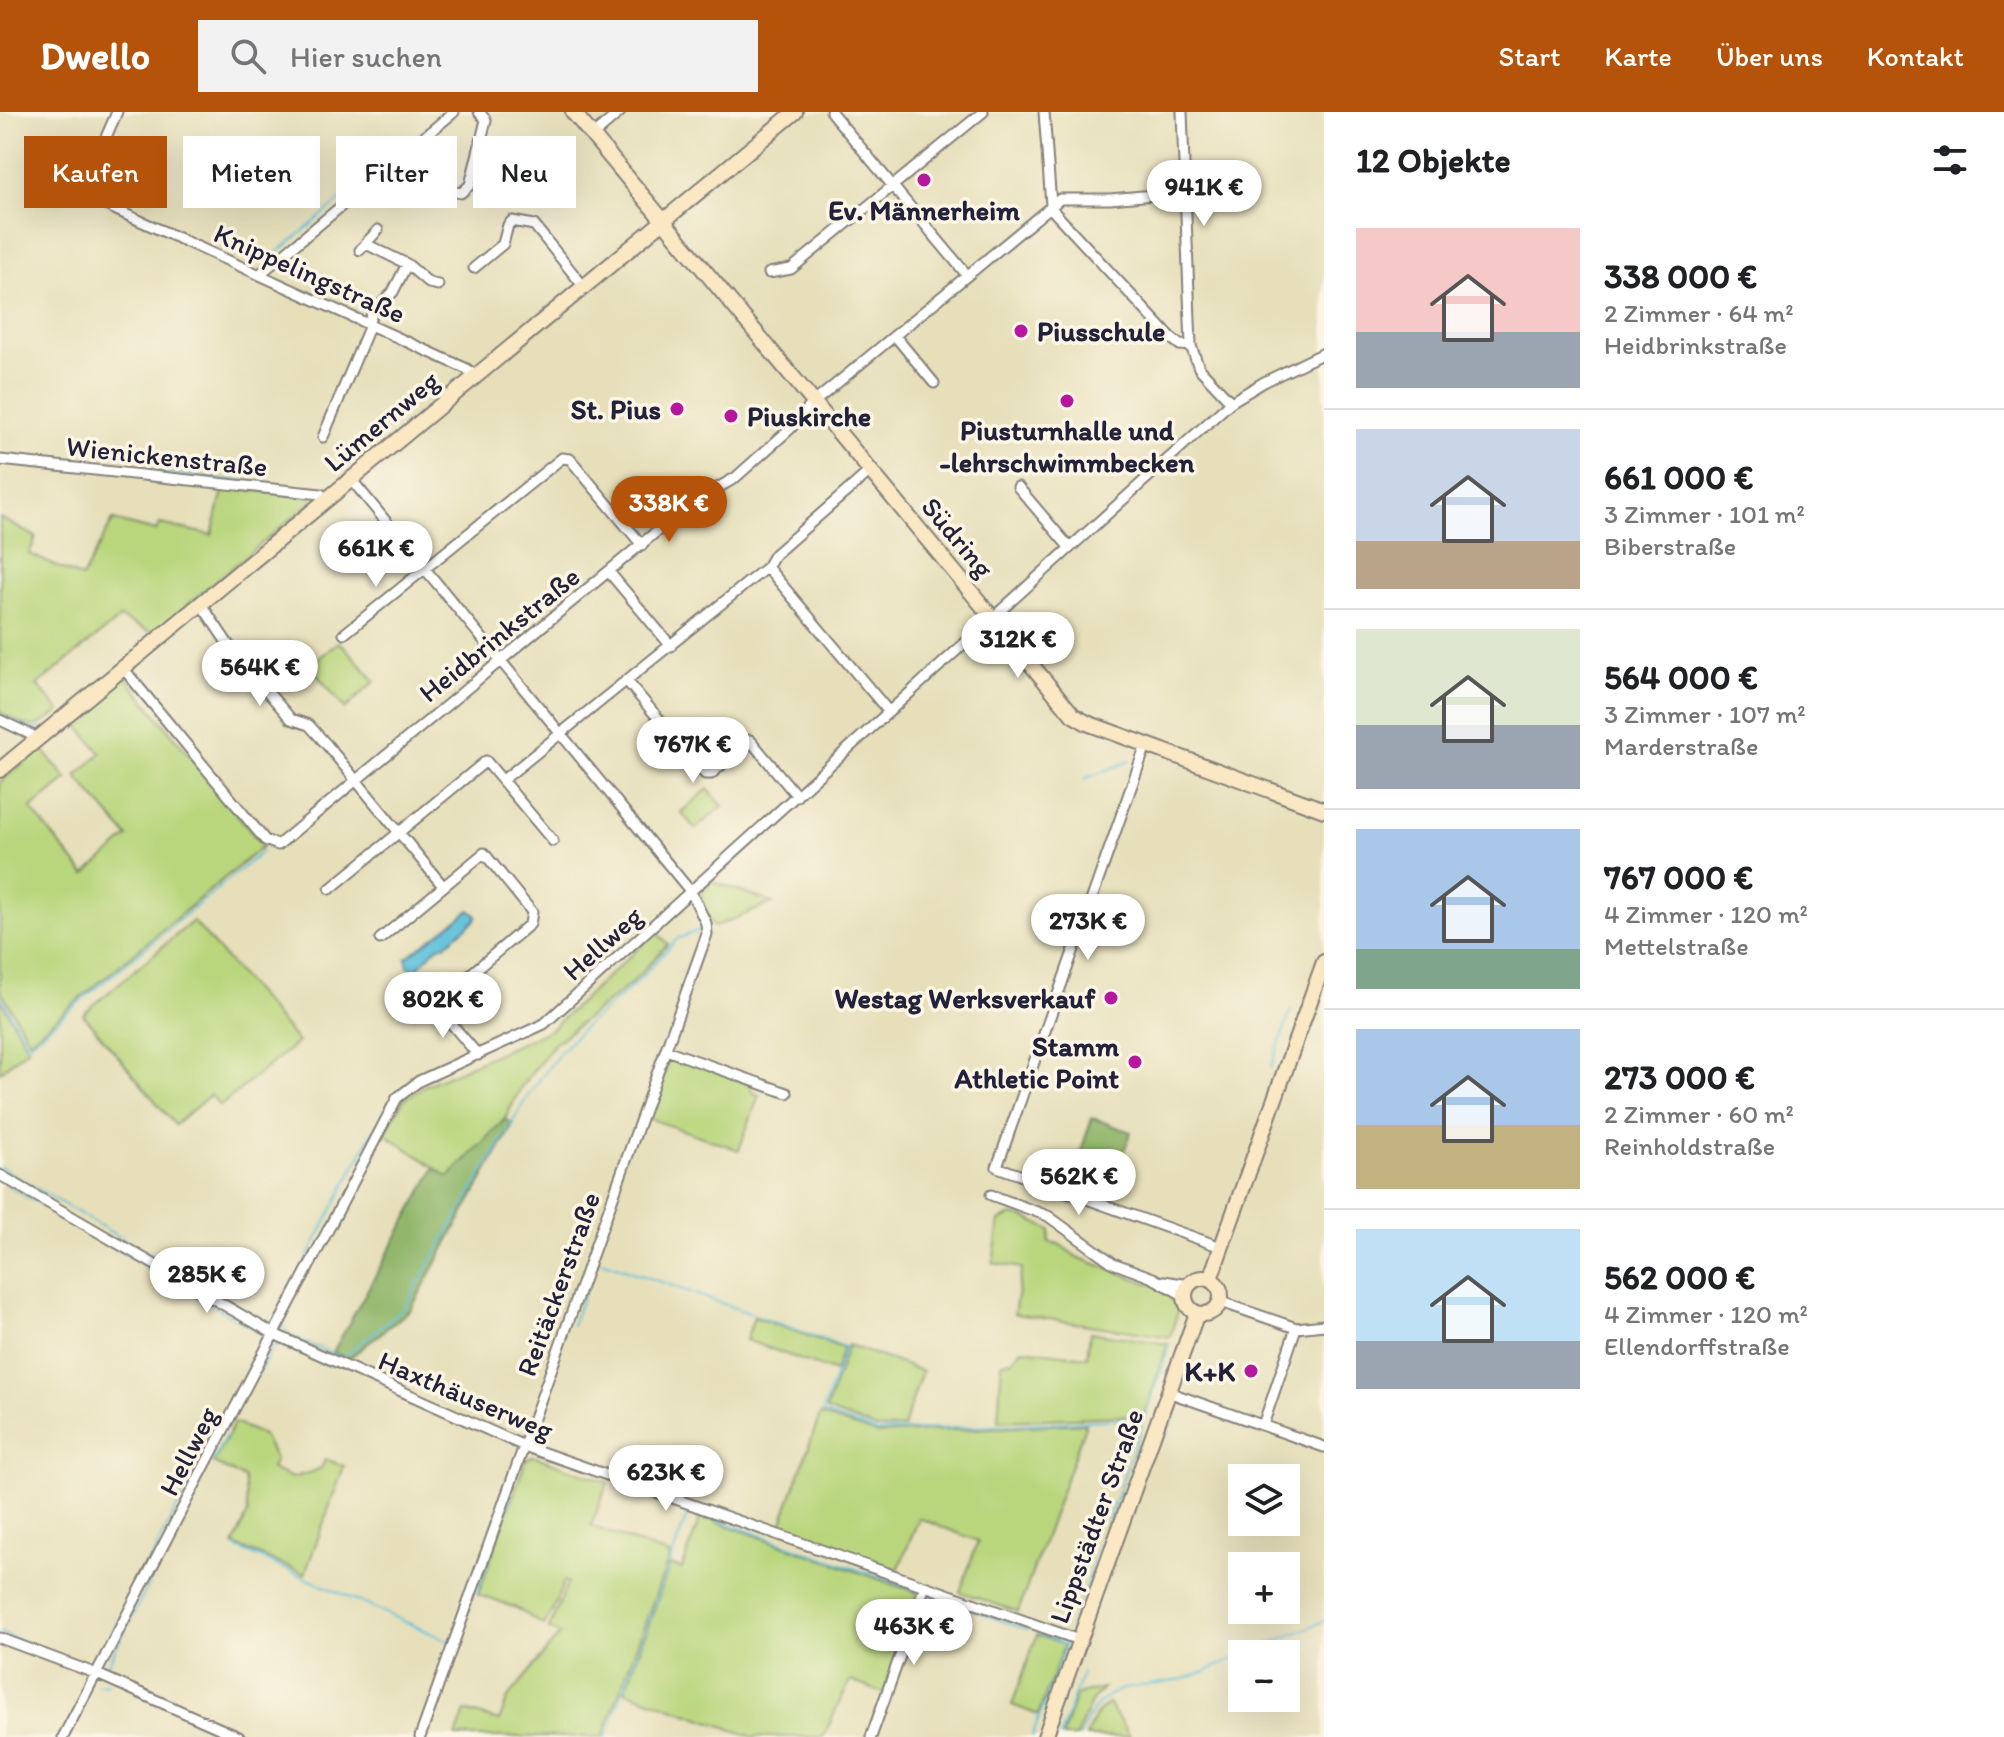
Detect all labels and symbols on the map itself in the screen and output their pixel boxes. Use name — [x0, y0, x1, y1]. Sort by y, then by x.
pin: 941K € — [1139, 160, 1269, 228]
marker: Ev. Männerheim — [915, 171, 933, 189]
place label: Ev. Männerheim — [828, 193, 1020, 227]
street label: Knippelingstraße — [209, 216, 411, 330]
place label: Piusschule — [1037, 314, 1165, 348]
marker: Piusschule — [1012, 322, 1030, 340]
street label: Lümernweg — [317, 363, 446, 479]
place label: St. Pius — [571, 392, 661, 426]
marker: Piusturnhalle und -lehrschwimmbecken — [1058, 392, 1076, 410]
place label: Piuskirche — [747, 399, 871, 433]
marker: St. Pius — [668, 400, 686, 418]
marker: Piuskirche — [722, 407, 740, 425]
place label: Piusturnhalle und -lehrschwimmbecken — [940, 413, 1195, 479]
street label: Wienickenstraße — [65, 429, 269, 483]
pin: 338K € — [604, 476, 734, 544]
street label: Südring — [915, 490, 1002, 585]
pin: 661K € — [311, 521, 441, 589]
street label: Heidbrinkstraße — [412, 559, 586, 709]
pin: 312K € — [953, 612, 1083, 680]
pin: 564K € — [195, 640, 325, 708]
pin: 767K € — [628, 717, 758, 785]
pin: 273K € — [1023, 894, 1153, 962]
street label: Hellweg — [555, 898, 649, 988]
pin: 802K € — [378, 972, 508, 1040]
place label: Westag Werksverkauf — [835, 981, 1096, 1015]
marker: Westag Werksverkauf — [1102, 989, 1120, 1007]
place label: Stamm Athletic Point — [953, 1029, 1119, 1095]
marker: Stamm Athletic Point — [1126, 1053, 1144, 1071]
pin: 562K € — [1014, 1149, 1144, 1217]
street label: Reitäckerstraße — [509, 1187, 607, 1381]
pin: 285K € — [142, 1247, 272, 1315]
street label: Haxthäuserweg — [374, 1343, 559, 1447]
place label: K+K — [1185, 1354, 1235, 1388]
marker: K+K — [1242, 1362, 1260, 1380]
street label: Hellweg — [151, 1400, 225, 1501]
street label: Lippstädter Straße — [1041, 1404, 1151, 1628]
pin: 623K € — [601, 1445, 731, 1513]
pin: 463K € — [849, 1599, 979, 1667]

